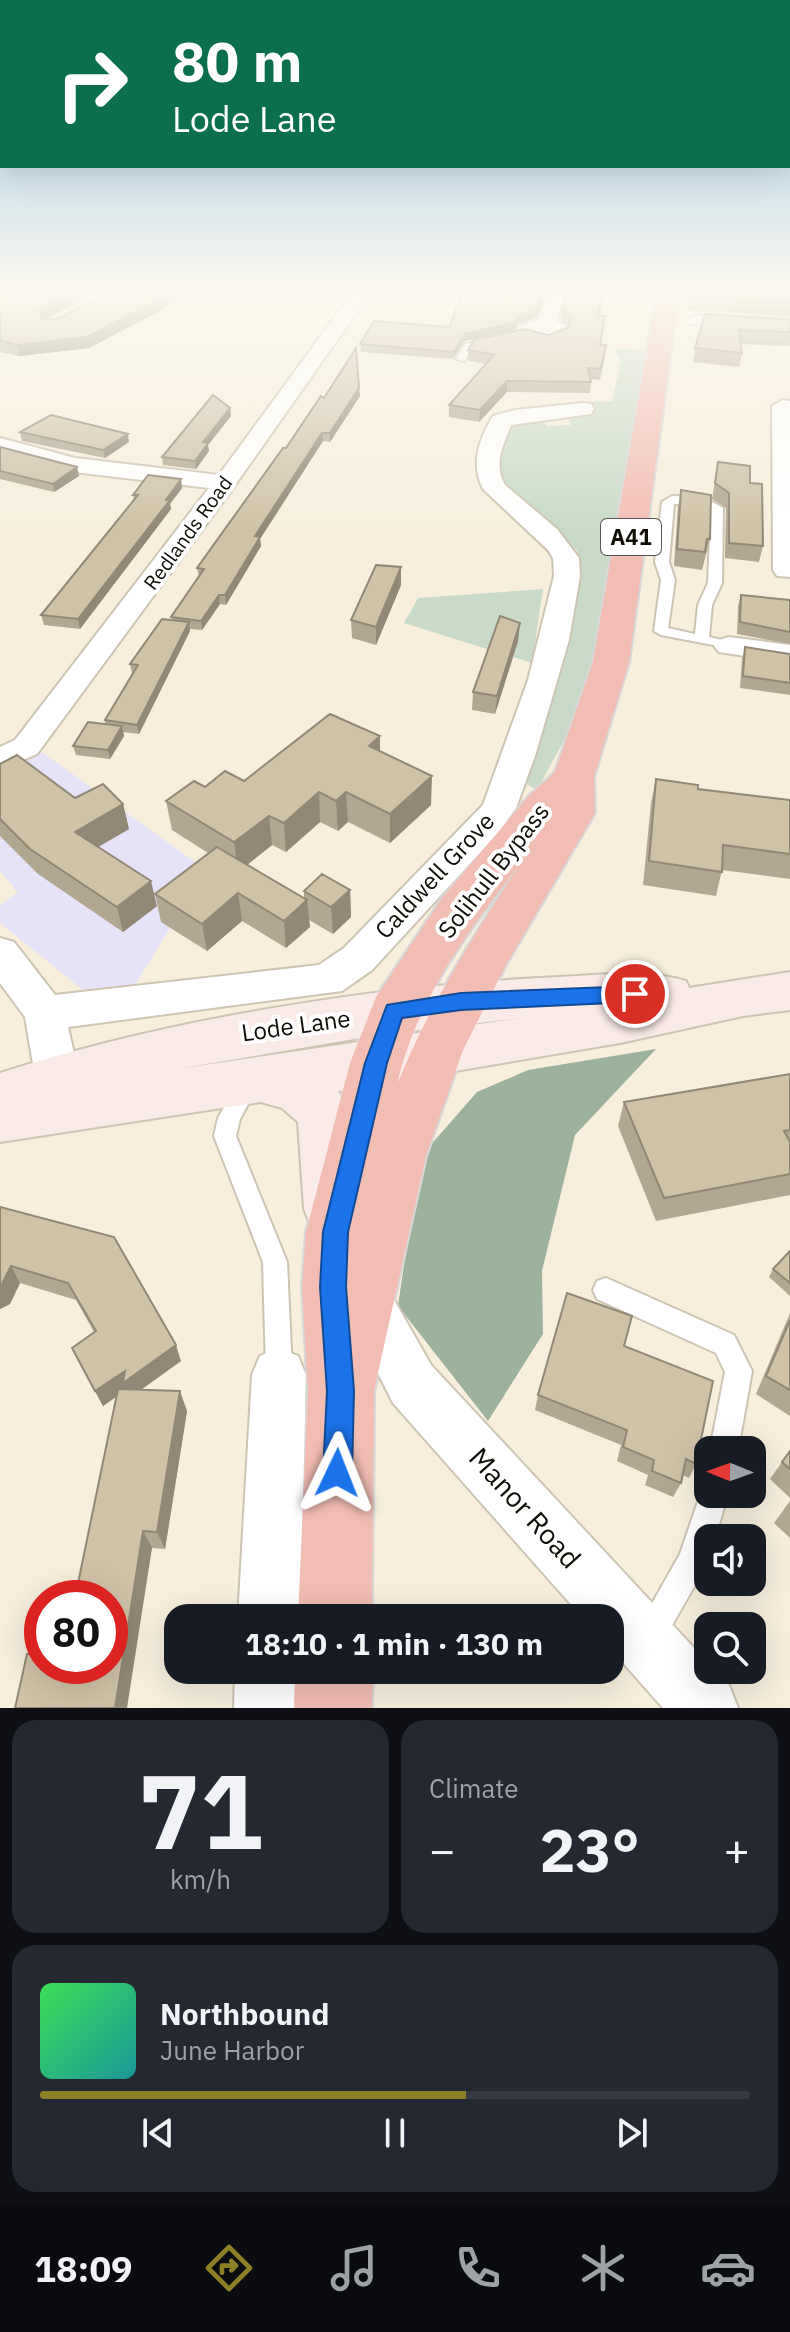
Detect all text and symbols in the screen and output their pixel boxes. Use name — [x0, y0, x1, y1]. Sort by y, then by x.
text: 80 m — [172, 25, 302, 97]
icon: right — [40, 32, 144, 136]
text: Lode Lane — [172, 95, 336, 142]
street label: Redlands Road — [137, 470, 238, 595]
road number: A41 — [601, 519, 661, 555]
street label: Solihull Bypass — [430, 796, 556, 945]
street label: Caldwell Grove — [367, 805, 501, 945]
pin — [601, 960, 669, 1028]
icon: arrive — [613, 972, 657, 1016]
street label: Lode Lane — [239, 1002, 352, 1048]
position arrow — [295, 1431, 379, 1515]
north arrow — [694, 1436, 766, 1508]
map controls — [694, 1436, 766, 1684]
street label: Manor Road — [461, 1439, 589, 1576]
button: sound — [694, 1524, 766, 1596]
speed limit sign: 80 — [24, 1580, 128, 1684]
button: search — [694, 1612, 766, 1684]
text: 18:10 · 1 min · 130 m — [245, 1624, 543, 1663]
text: 71 — [138, 1742, 263, 1878]
text: Climate — [429, 1771, 519, 1805]
text: 23° — [539, 1810, 640, 1889]
text: − — [429, 1821, 455, 1878]
text: + — [724, 1821, 750, 1878]
text: km/h — [170, 1862, 231, 1896]
text: Northbound — [160, 1994, 329, 2033]
text: June Harbor — [160, 2033, 304, 2067]
icon: previous — [136, 2111, 180, 2155]
icon: pause — [373, 2111, 417, 2155]
icon: next — [610, 2111, 654, 2155]
icon: directions — [201, 2240, 257, 2296]
icon: music — [326, 2240, 382, 2296]
icon: phone — [450, 2240, 506, 2296]
icon: climate — [575, 2240, 631, 2296]
icon: car — [700, 2240, 756, 2296]
text: 18:09 — [34, 2245, 133, 2292]

